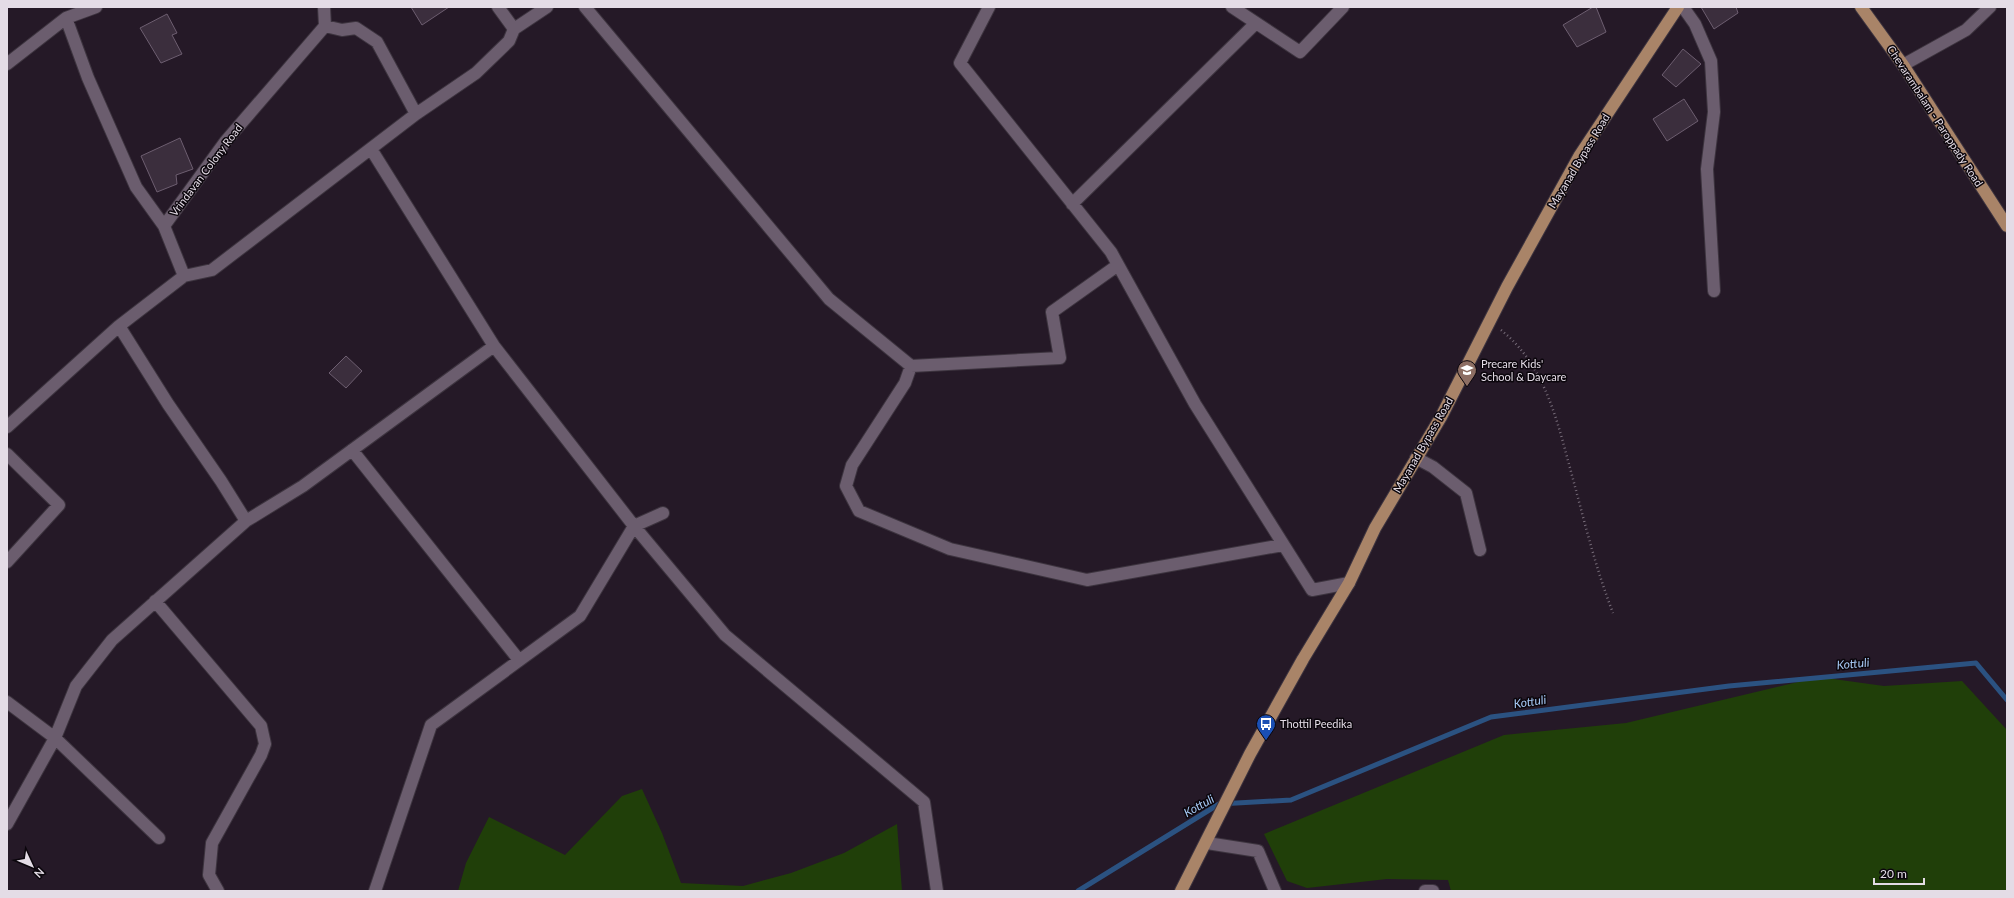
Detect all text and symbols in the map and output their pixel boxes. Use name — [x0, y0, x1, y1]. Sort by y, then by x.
street label: Chevarambalam - Paroppady Road — [1885, 43, 1986, 189]
street label: Mayanad Bypass Road — [1545, 111, 1612, 210]
street label: Vrindavan Colony Road — [167, 121, 245, 218]
place label: Precare Kids' School & Daycare — [1481, 357, 1566, 383]
school or university icon: Precare Kids' School & Daycare — [1456, 359, 1478, 387]
street label: Mayanad Bypass Road — [1390, 395, 1455, 495]
water label: Kottuli — [1836, 655, 1870, 672]
water label: Kottuli — [1513, 692, 1547, 711]
bus stop icon: Thottil Peedika — [1255, 713, 1277, 741]
place label: Thottil Peedika — [1280, 717, 1352, 730]
water label: Kottuli — [1181, 791, 1217, 820]
north arrow — [12, 846, 52, 886]
scale bar — [1874, 860, 1924, 886]
text: N — [32, 866, 47, 881]
text: 20 m — [1880, 866, 1907, 881]

